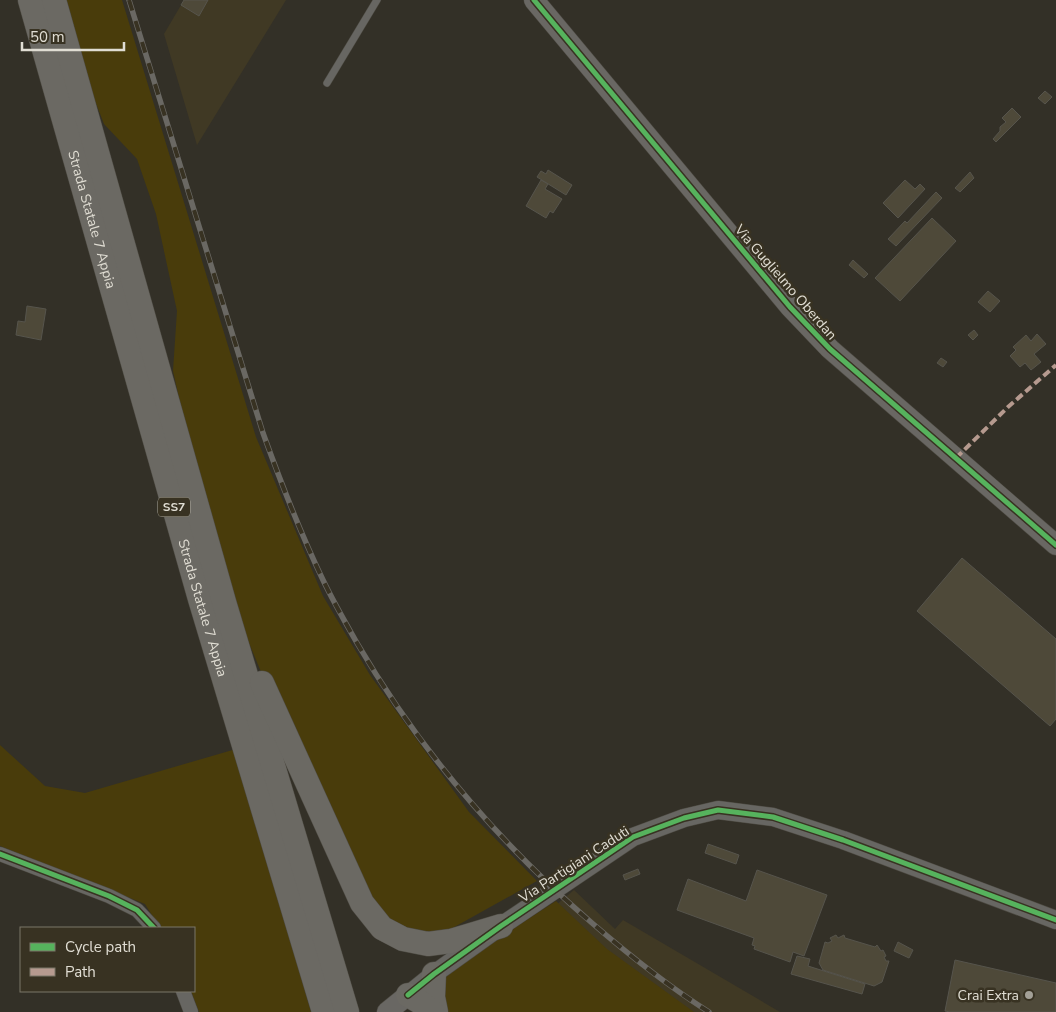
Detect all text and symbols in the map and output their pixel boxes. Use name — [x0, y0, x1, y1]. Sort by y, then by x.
scale bar — [22, 20, 125, 52]
text: 50 m — [30, 27, 65, 47]
street label: Strada Statale 7 Appia — [63, 148, 120, 291]
street label: Via Guglielmo Oberdan — [729, 220, 841, 344]
road number: SS7 — [158, 498, 190, 516]
street label: Strada Statale 7 Appia — [173, 537, 232, 679]
street label: Via Partigiani Caduti — [515, 822, 633, 908]
legend — [20, 927, 195, 992]
text: Cycle path — [65, 937, 136, 957]
text: Path — [65, 962, 96, 982]
place label: Crai Extra — [958, 986, 1019, 1005]
marker: Crai Extra — [1023, 989, 1035, 1001]

